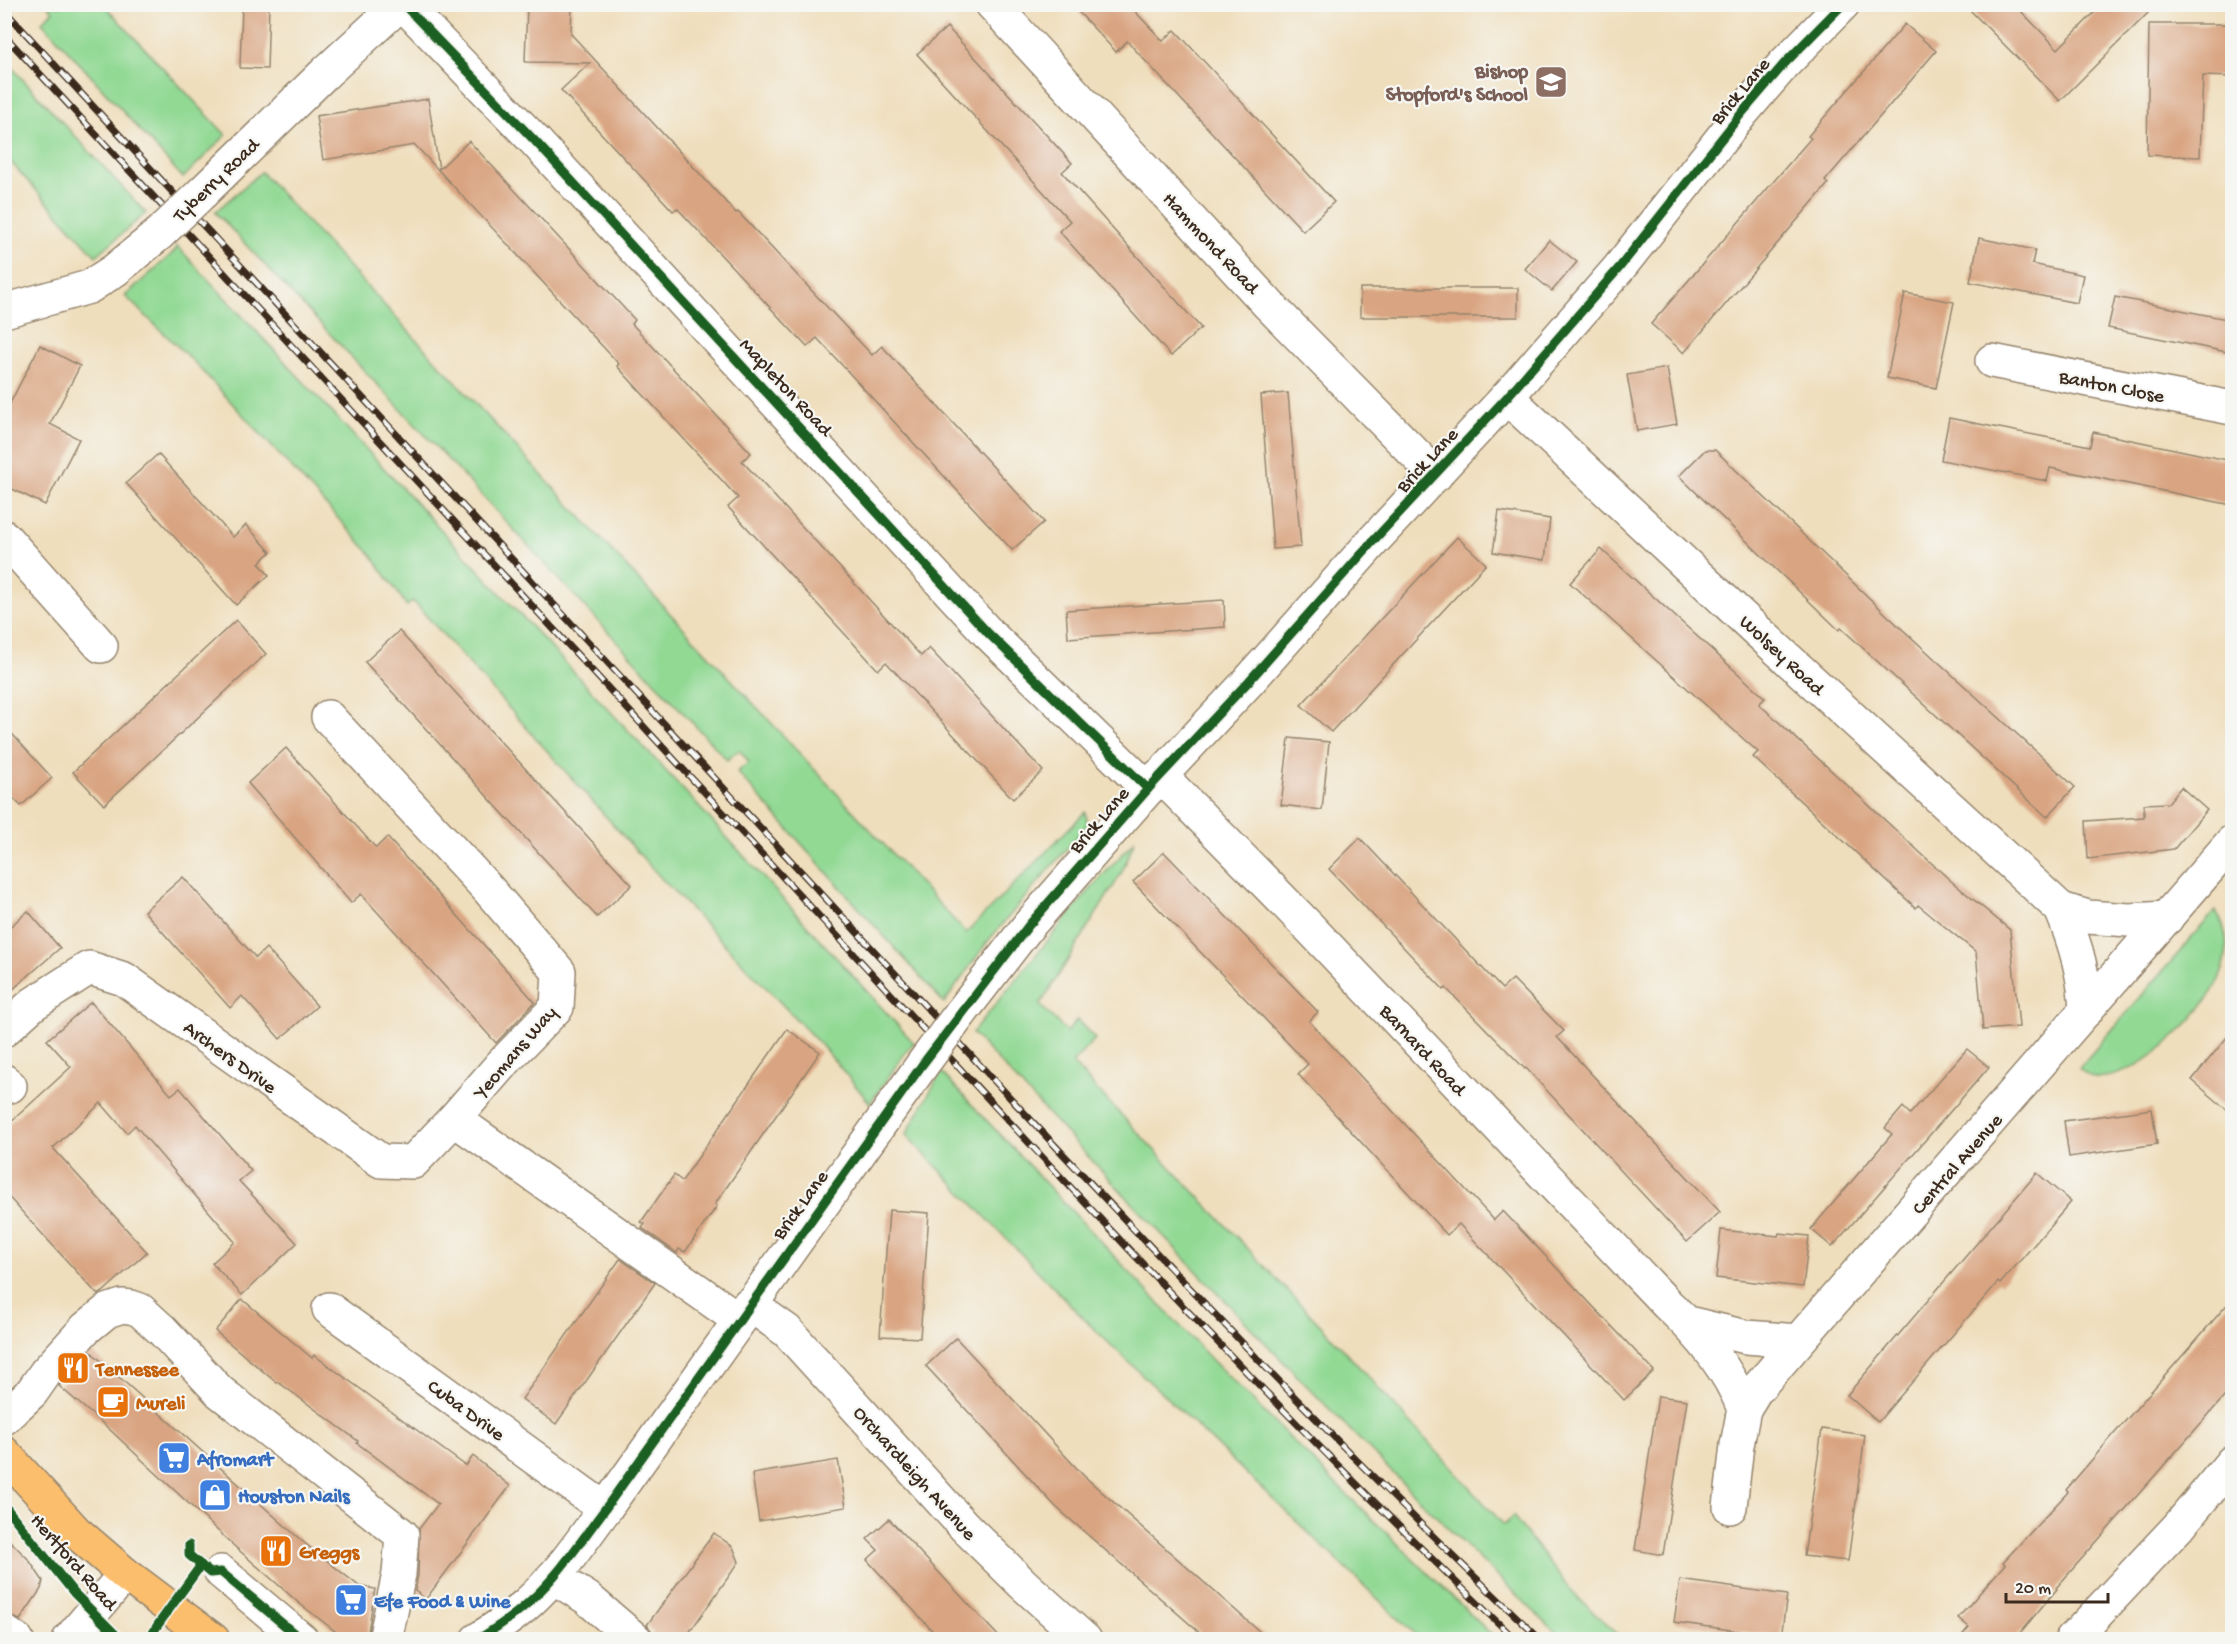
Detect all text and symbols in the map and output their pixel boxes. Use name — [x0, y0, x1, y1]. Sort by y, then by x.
street label: Brick Lane — [1706, 54, 1777, 131]
place label: Bishop Stopford's School — [1386, 62, 1529, 108]
school or university icon: Bishop Stopford's School — [1533, 64, 1569, 100]
street label: Tyberry Road — [169, 133, 267, 229]
street label: Hammond Road — [1156, 189, 1264, 302]
street label: Mapleton Road — [733, 334, 837, 444]
street label: Banton Close — [2056, 367, 2167, 410]
street label: Brick Lane — [1392, 424, 1465, 499]
street label: Wolsey Road — [1733, 611, 1830, 703]
street label: Brick Lane — [1065, 783, 1136, 860]
street label: Barnard Road — [1373, 1000, 1471, 1103]
street label: Yeomans Way — [469, 1002, 563, 1106]
street label: Archers Drive — [178, 1017, 281, 1101]
street label: Central Avenue — [1909, 1110, 2009, 1221]
street label: Brick Lane — [768, 1166, 835, 1246]
restaurant icon: Tennessee — [55, 1350, 91, 1386]
place label: Tennessee — [94, 1360, 179, 1383]
street label: Cuba Drive — [422, 1376, 509, 1448]
cafe icon: Mureli — [95, 1384, 131, 1420]
place label: Mureli — [136, 1394, 185, 1417]
street label: Orchardleigh Avenue — [847, 1402, 980, 1547]
supermarket icon: Afromart — [156, 1440, 192, 1476]
place label: Afromart — [196, 1450, 275, 1473]
shop icon: Houston Nails — [197, 1477, 233, 1513]
place label: Houston Nails — [238, 1487, 351, 1510]
street label: Hertford Road — [24, 1510, 122, 1618]
restaurant icon: Greggs — [258, 1533, 294, 1569]
place label: Greggs — [299, 1543, 361, 1566]
scale bar — [2006, 1566, 2108, 1604]
text: 20 m — [2015, 1579, 2051, 1600]
supermarket icon: Efe Food & Wine — [333, 1582, 369, 1618]
place label: Efe Food & Wine — [374, 1592, 511, 1615]

